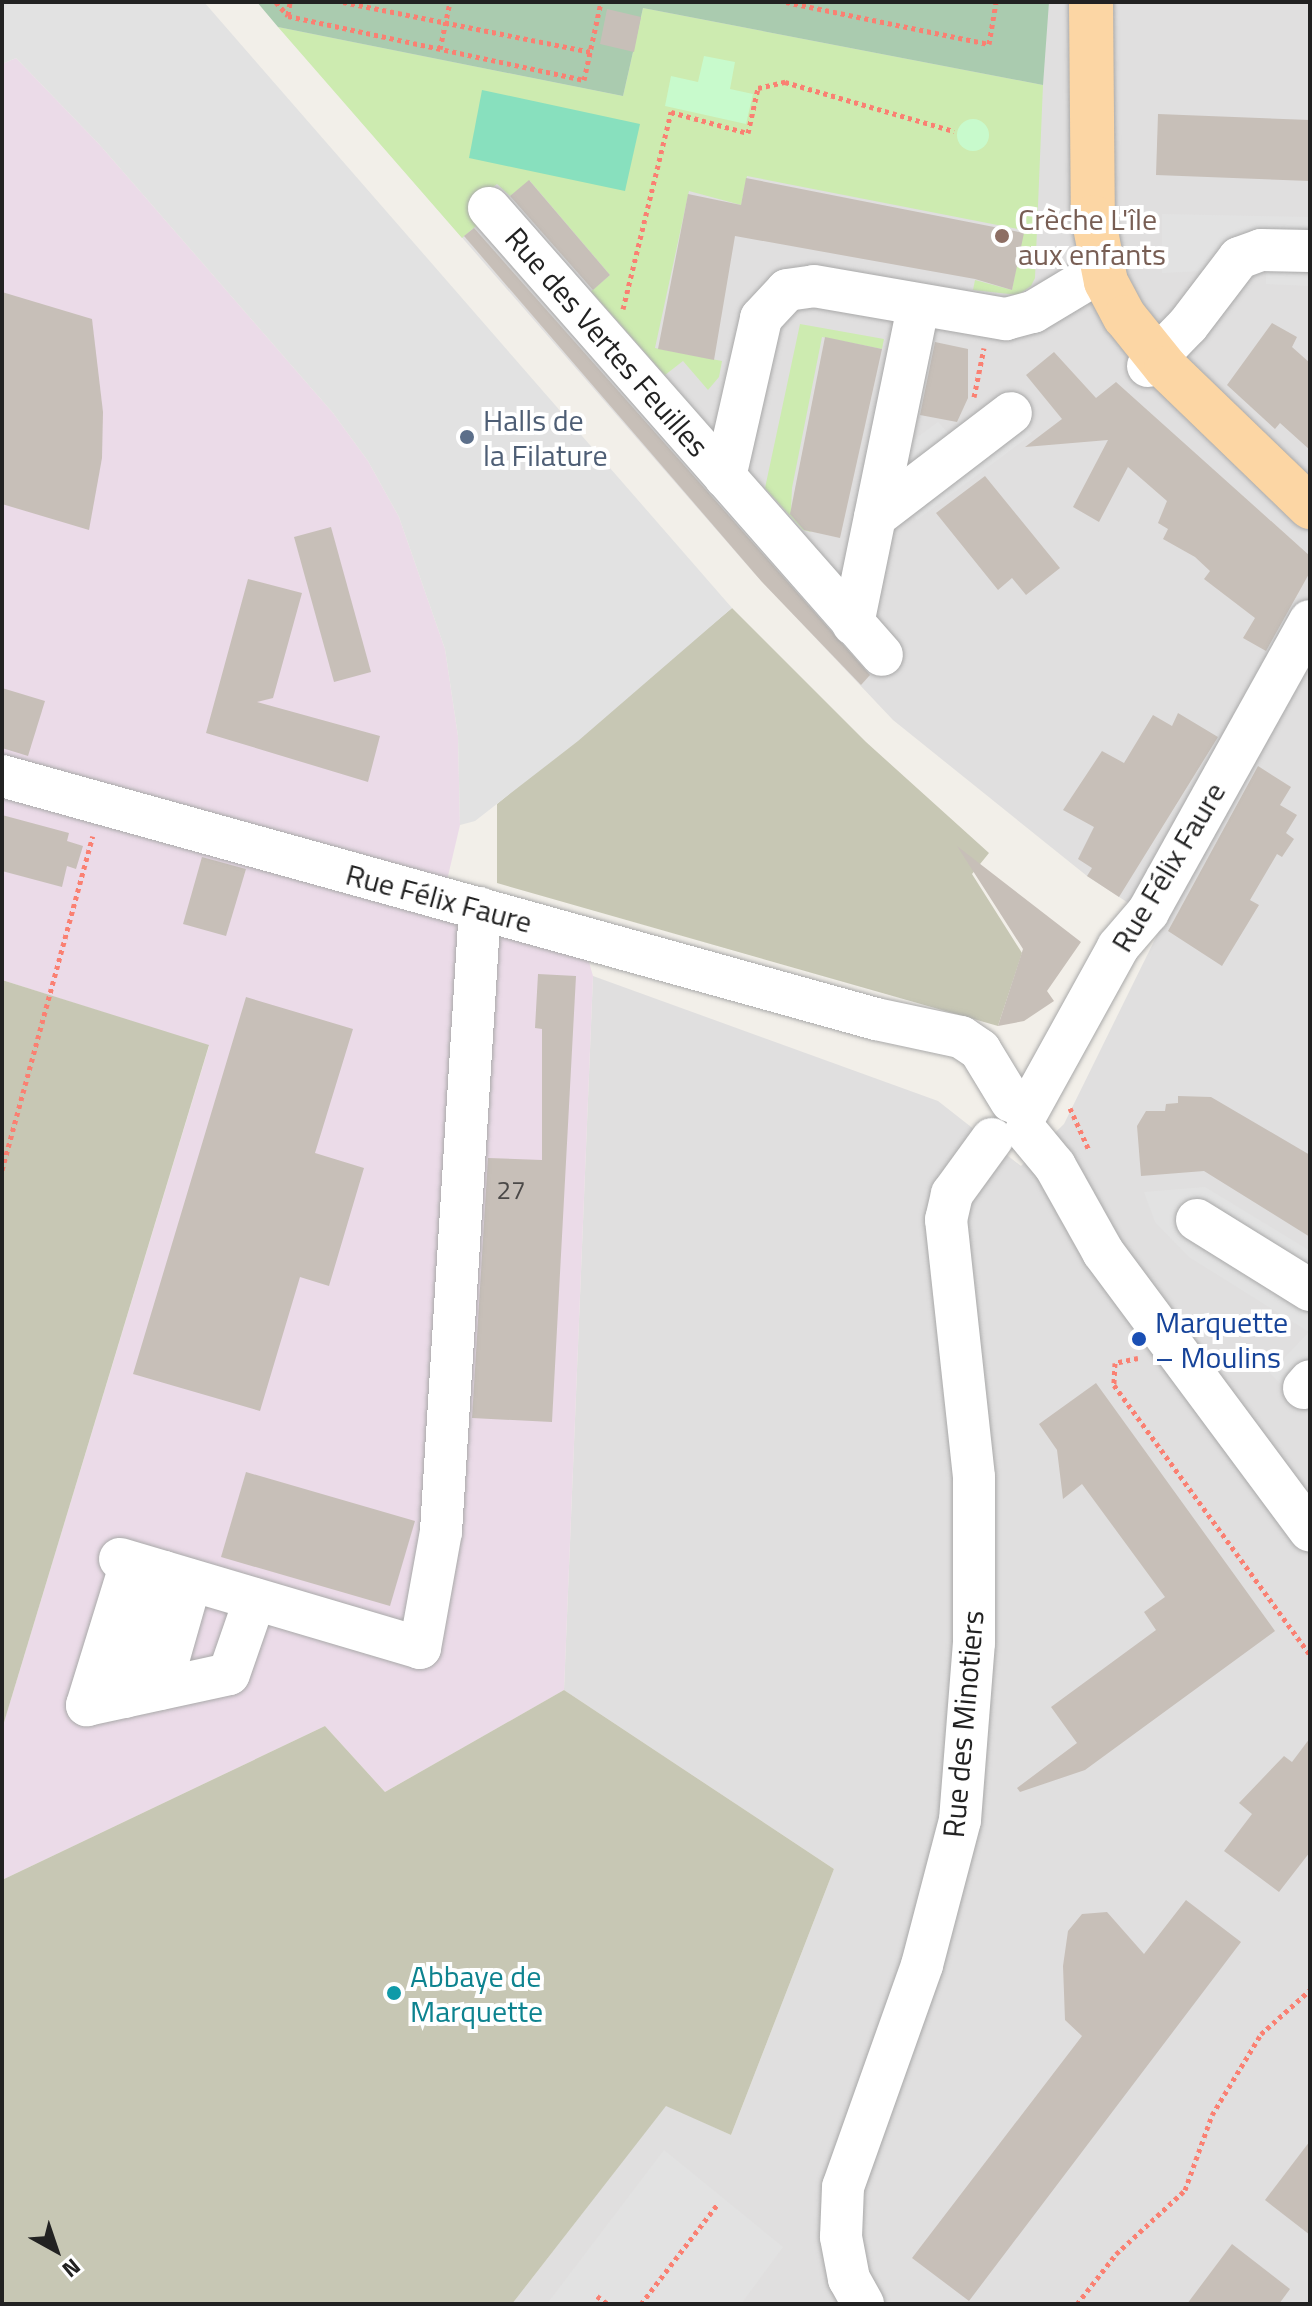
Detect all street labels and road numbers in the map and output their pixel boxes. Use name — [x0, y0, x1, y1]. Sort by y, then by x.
street label: Rue des Vertes Feuilles — [498, 220, 716, 464]
street label: Rue Félix Faure — [1103, 776, 1233, 958]
street label: Rue Félix Faure — [342, 856, 536, 940]
street label: Rue des Minotiers — [935, 1609, 991, 1839]

